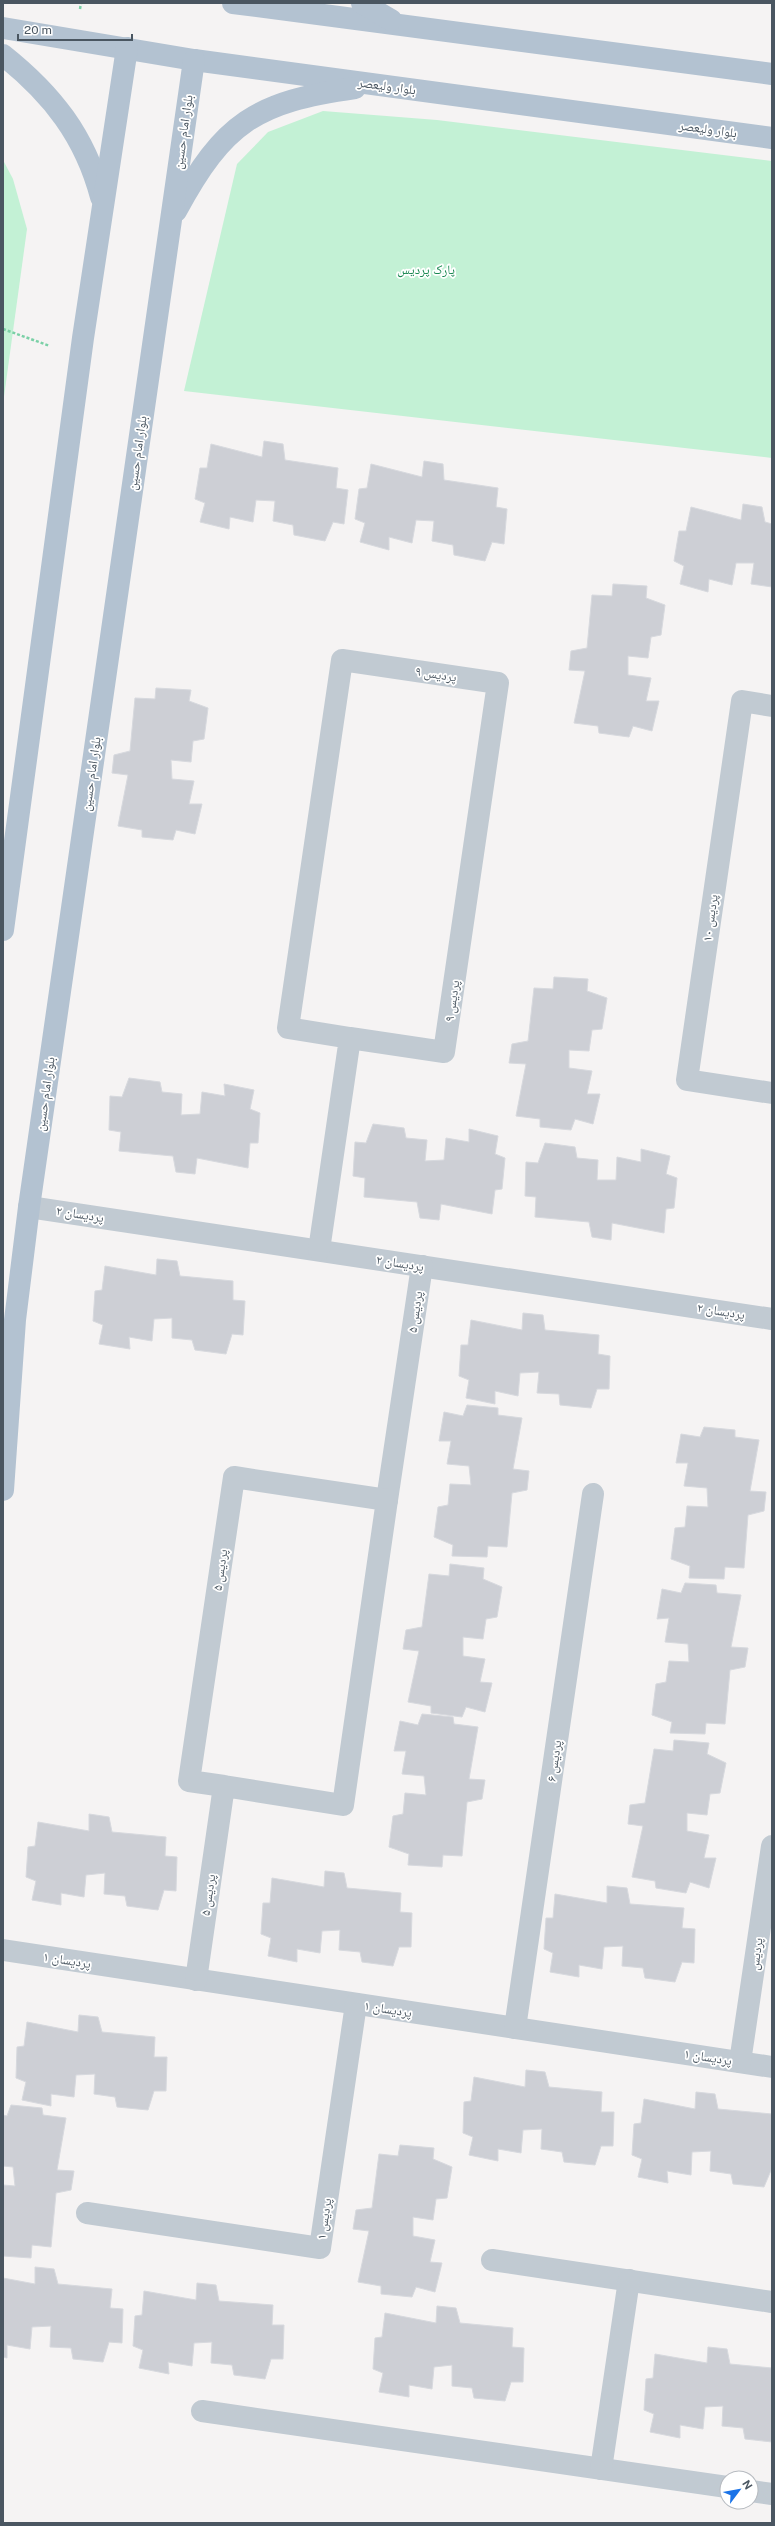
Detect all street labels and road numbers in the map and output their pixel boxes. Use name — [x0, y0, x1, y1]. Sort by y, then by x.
street label: بلوار ولیعصر — [356, 74, 417, 98]
street label: بلوار امام حسین — [170, 94, 197, 170]
street label: بلوار ولیعصر — [677, 117, 738, 141]
street label: بلوار امام حسین — [124, 415, 151, 491]
street label: پردیس ۹ — [414, 663, 458, 686]
street label: بلوار امام حسین — [78, 736, 105, 812]
street label: پردیس ۱۰ — [699, 893, 722, 943]
street label: پردیس ۹ — [442, 979, 463, 1023]
street label: بلوار امام حسین — [32, 1056, 59, 1132]
street label: پردیسان ۲ — [55, 1203, 105, 1226]
street label: پردیسان ۲ — [375, 1252, 425, 1275]
street label: پردیس ۵ — [405, 1290, 426, 1334]
street label: پردیسان ۲ — [696, 1300, 746, 1323]
street label: پردیس ۵ — [210, 1548, 231, 1592]
street label: پردیس ۶ — [544, 1739, 565, 1783]
street label: پردیس ۵ — [198, 1873, 219, 1917]
street label: پردیس — [746, 1937, 767, 1971]
street label: پردیسان ۱ — [42, 1949, 92, 1972]
street label: پردیسان ۱ — [363, 1998, 413, 2021]
street label: پردیسان ۱ — [683, 2046, 733, 2069]
street label: پردیس ۱ — [314, 2197, 335, 2241]

